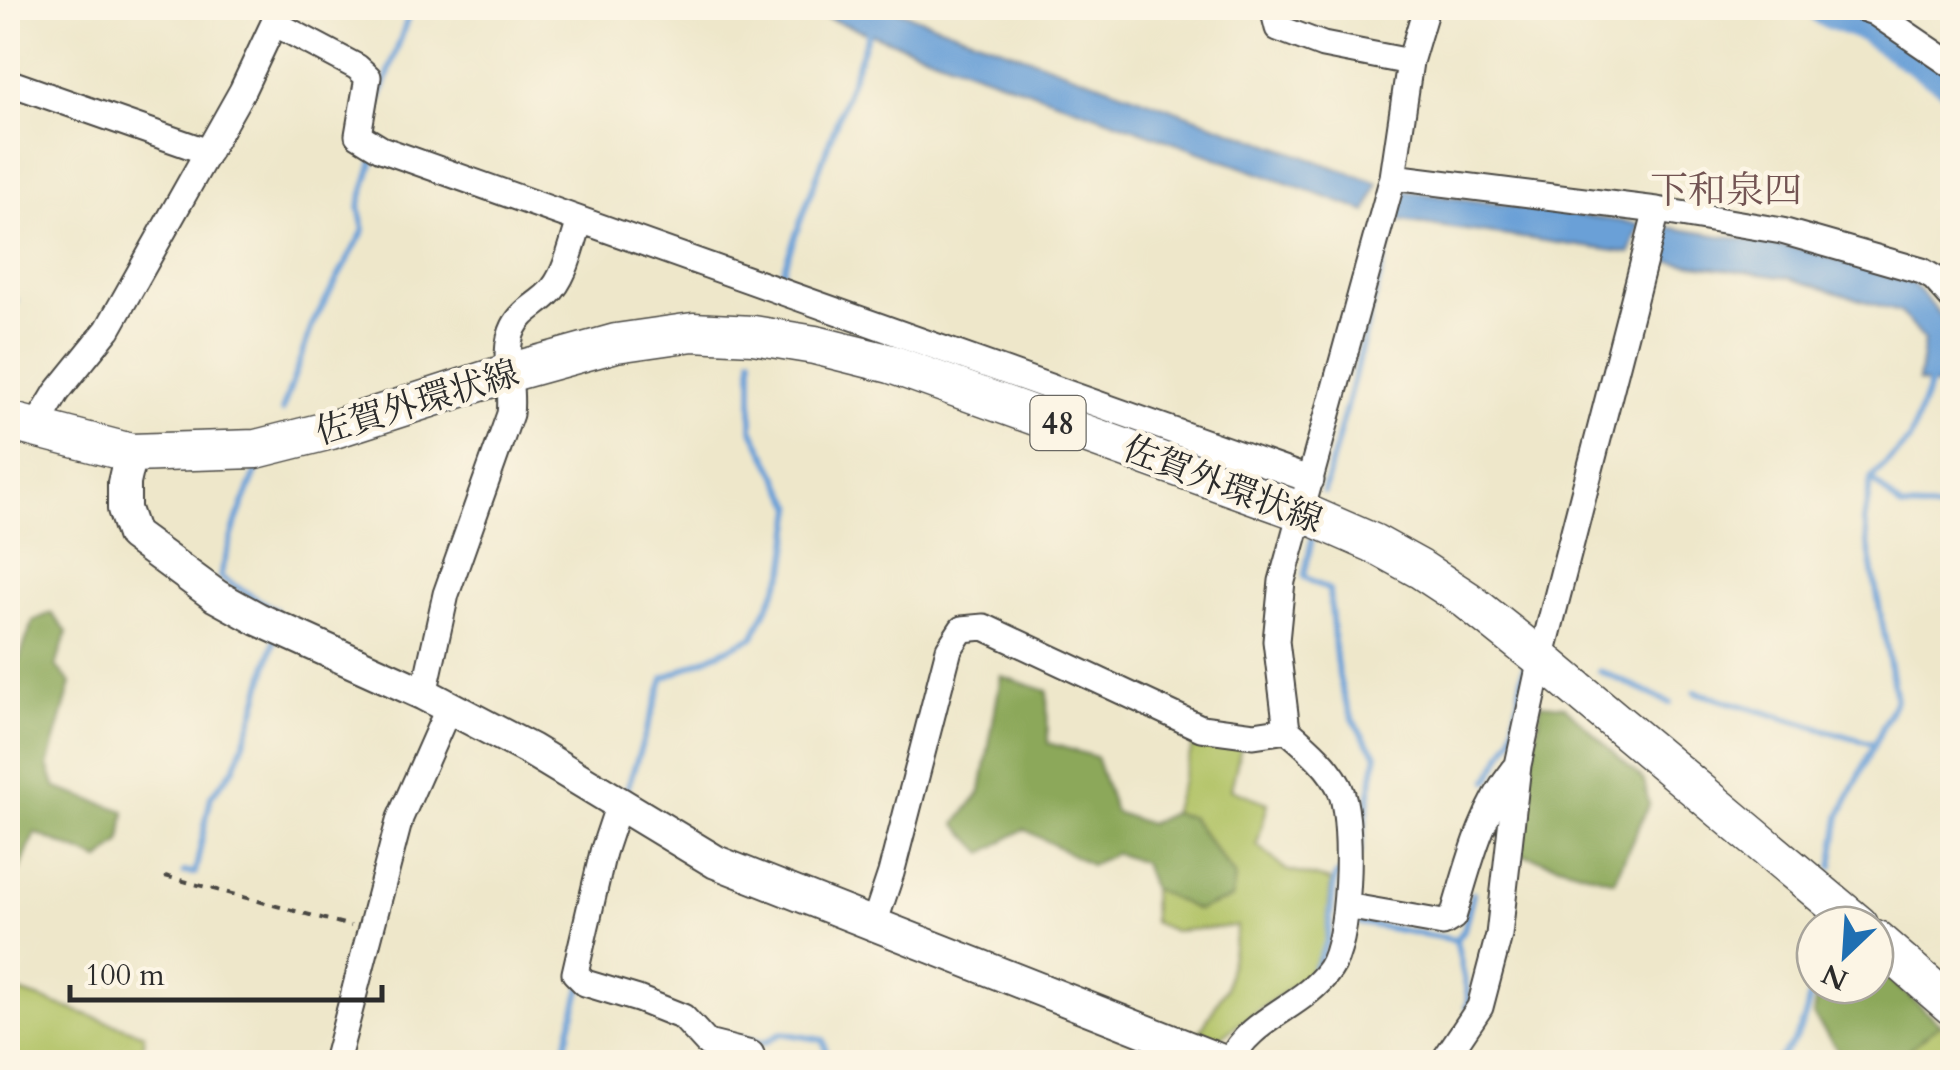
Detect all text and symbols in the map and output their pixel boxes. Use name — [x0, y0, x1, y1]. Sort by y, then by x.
district label: 下和泉四 — [1650, 165, 1802, 217]
street label: 佐賀外環状線 — [310, 349, 525, 457]
road number: 48 — [1030, 396, 1086, 450]
street label: 佐賀外環状線 — [1116, 425, 1329, 545]
north arrow — [1795, 905, 1895, 1005]
scale bar — [70, 940, 382, 1002]
text: N — [1816, 954, 1854, 999]
text: 100 m — [85, 955, 165, 996]

